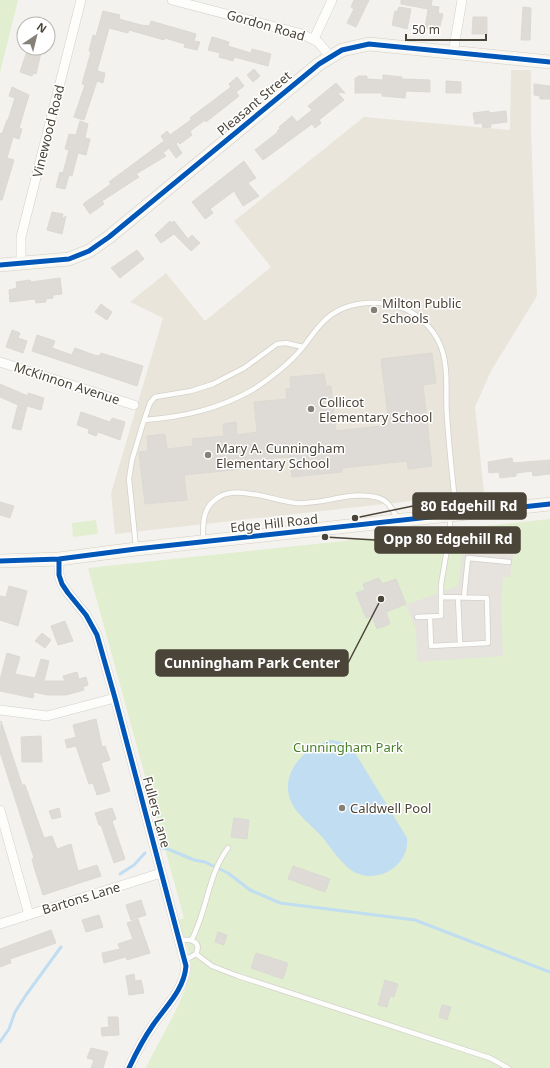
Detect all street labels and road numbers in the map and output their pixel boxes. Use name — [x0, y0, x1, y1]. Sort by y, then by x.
street label: Gordon Road — [225, 5, 307, 45]
street label: Pleasant Street — [213, 66, 295, 139]
street label: Vinewood Road — [28, 83, 68, 179]
street label: McKinnon Avenue — [12, 357, 122, 409]
street label: Edge Hill Road — [229, 509, 319, 537]
street label: Fullers Lane — [139, 774, 175, 850]
street label: Bartons Lane — [40, 878, 122, 918]

